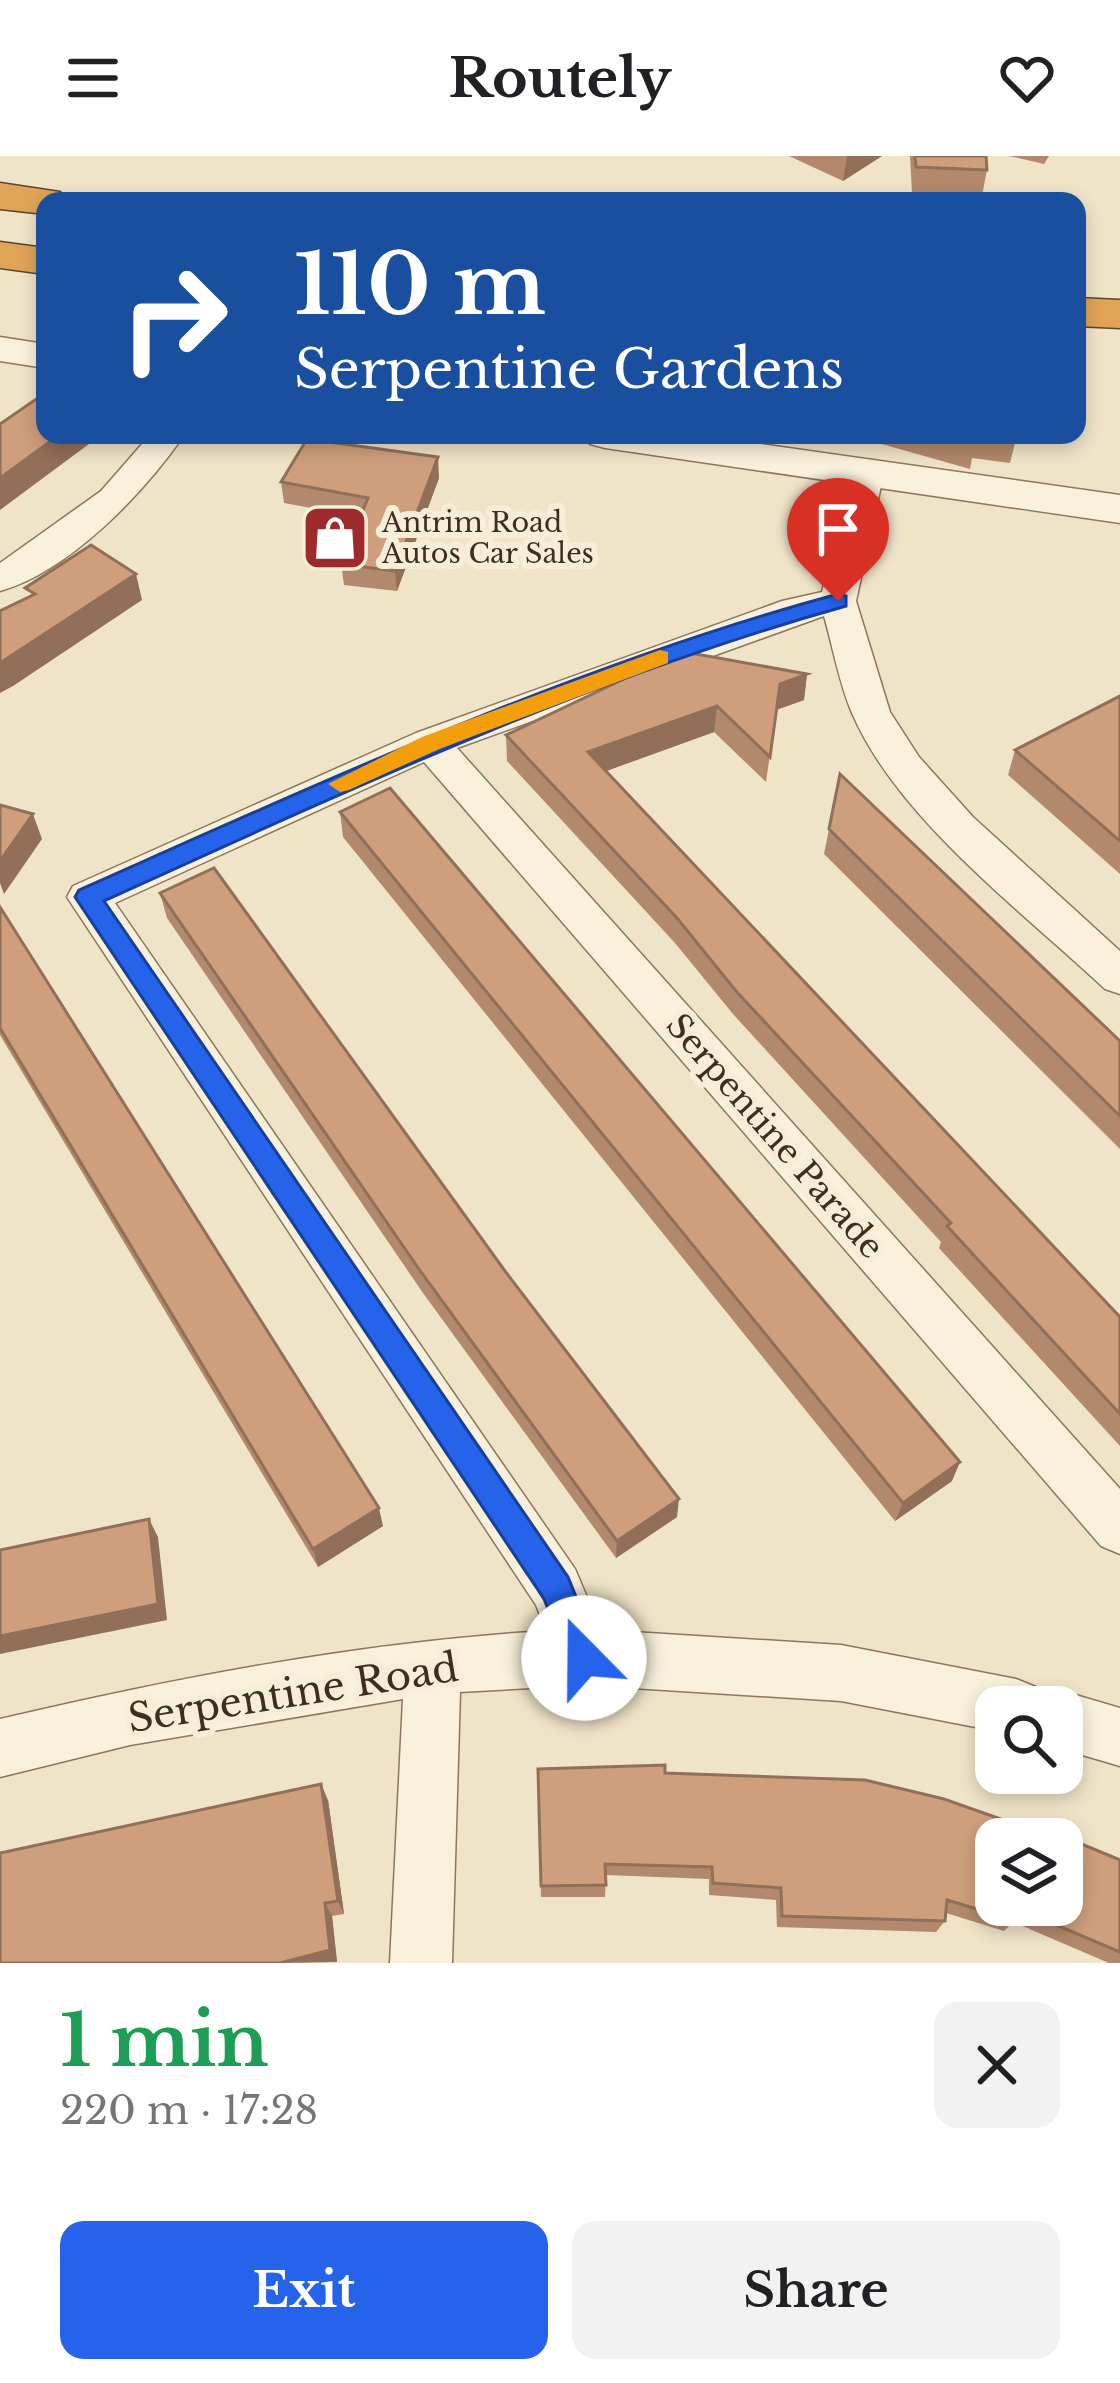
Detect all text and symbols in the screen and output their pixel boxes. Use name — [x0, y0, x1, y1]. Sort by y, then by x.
icon: menu — [60, 45, 126, 111]
text: Routely — [449, 45, 671, 112]
icon: heart — [994, 45, 1060, 111]
text: 110 m — [294, 233, 546, 337]
icon: right — [96, 240, 252, 396]
text: Serpentine Gardens — [294, 336, 844, 403]
pin — [787, 478, 889, 601]
icon: arrive — [805, 496, 871, 562]
shop icon: Antrim Road Autos Car Sales — [300, 503, 370, 573]
place label: Antrim Road Autos Car Sales — [381, 506, 594, 570]
street label: Serpentine Parade — [658, 1005, 892, 1267]
position arrow — [521, 1595, 647, 1721]
street label: Serpentine Road — [124, 1643, 462, 1743]
map controls — [975, 1686, 1083, 1926]
button: search — [975, 1686, 1083, 1794]
button: layers — [975, 1818, 1083, 1926]
text: 1 min — [60, 1996, 269, 2085]
button: close — [934, 2002, 1060, 2128]
text: 220 m · 17:28 — [60, 2086, 318, 2135]
button: Exit — [60, 2221, 548, 2359]
button: Share — [572, 2221, 1060, 2359]

